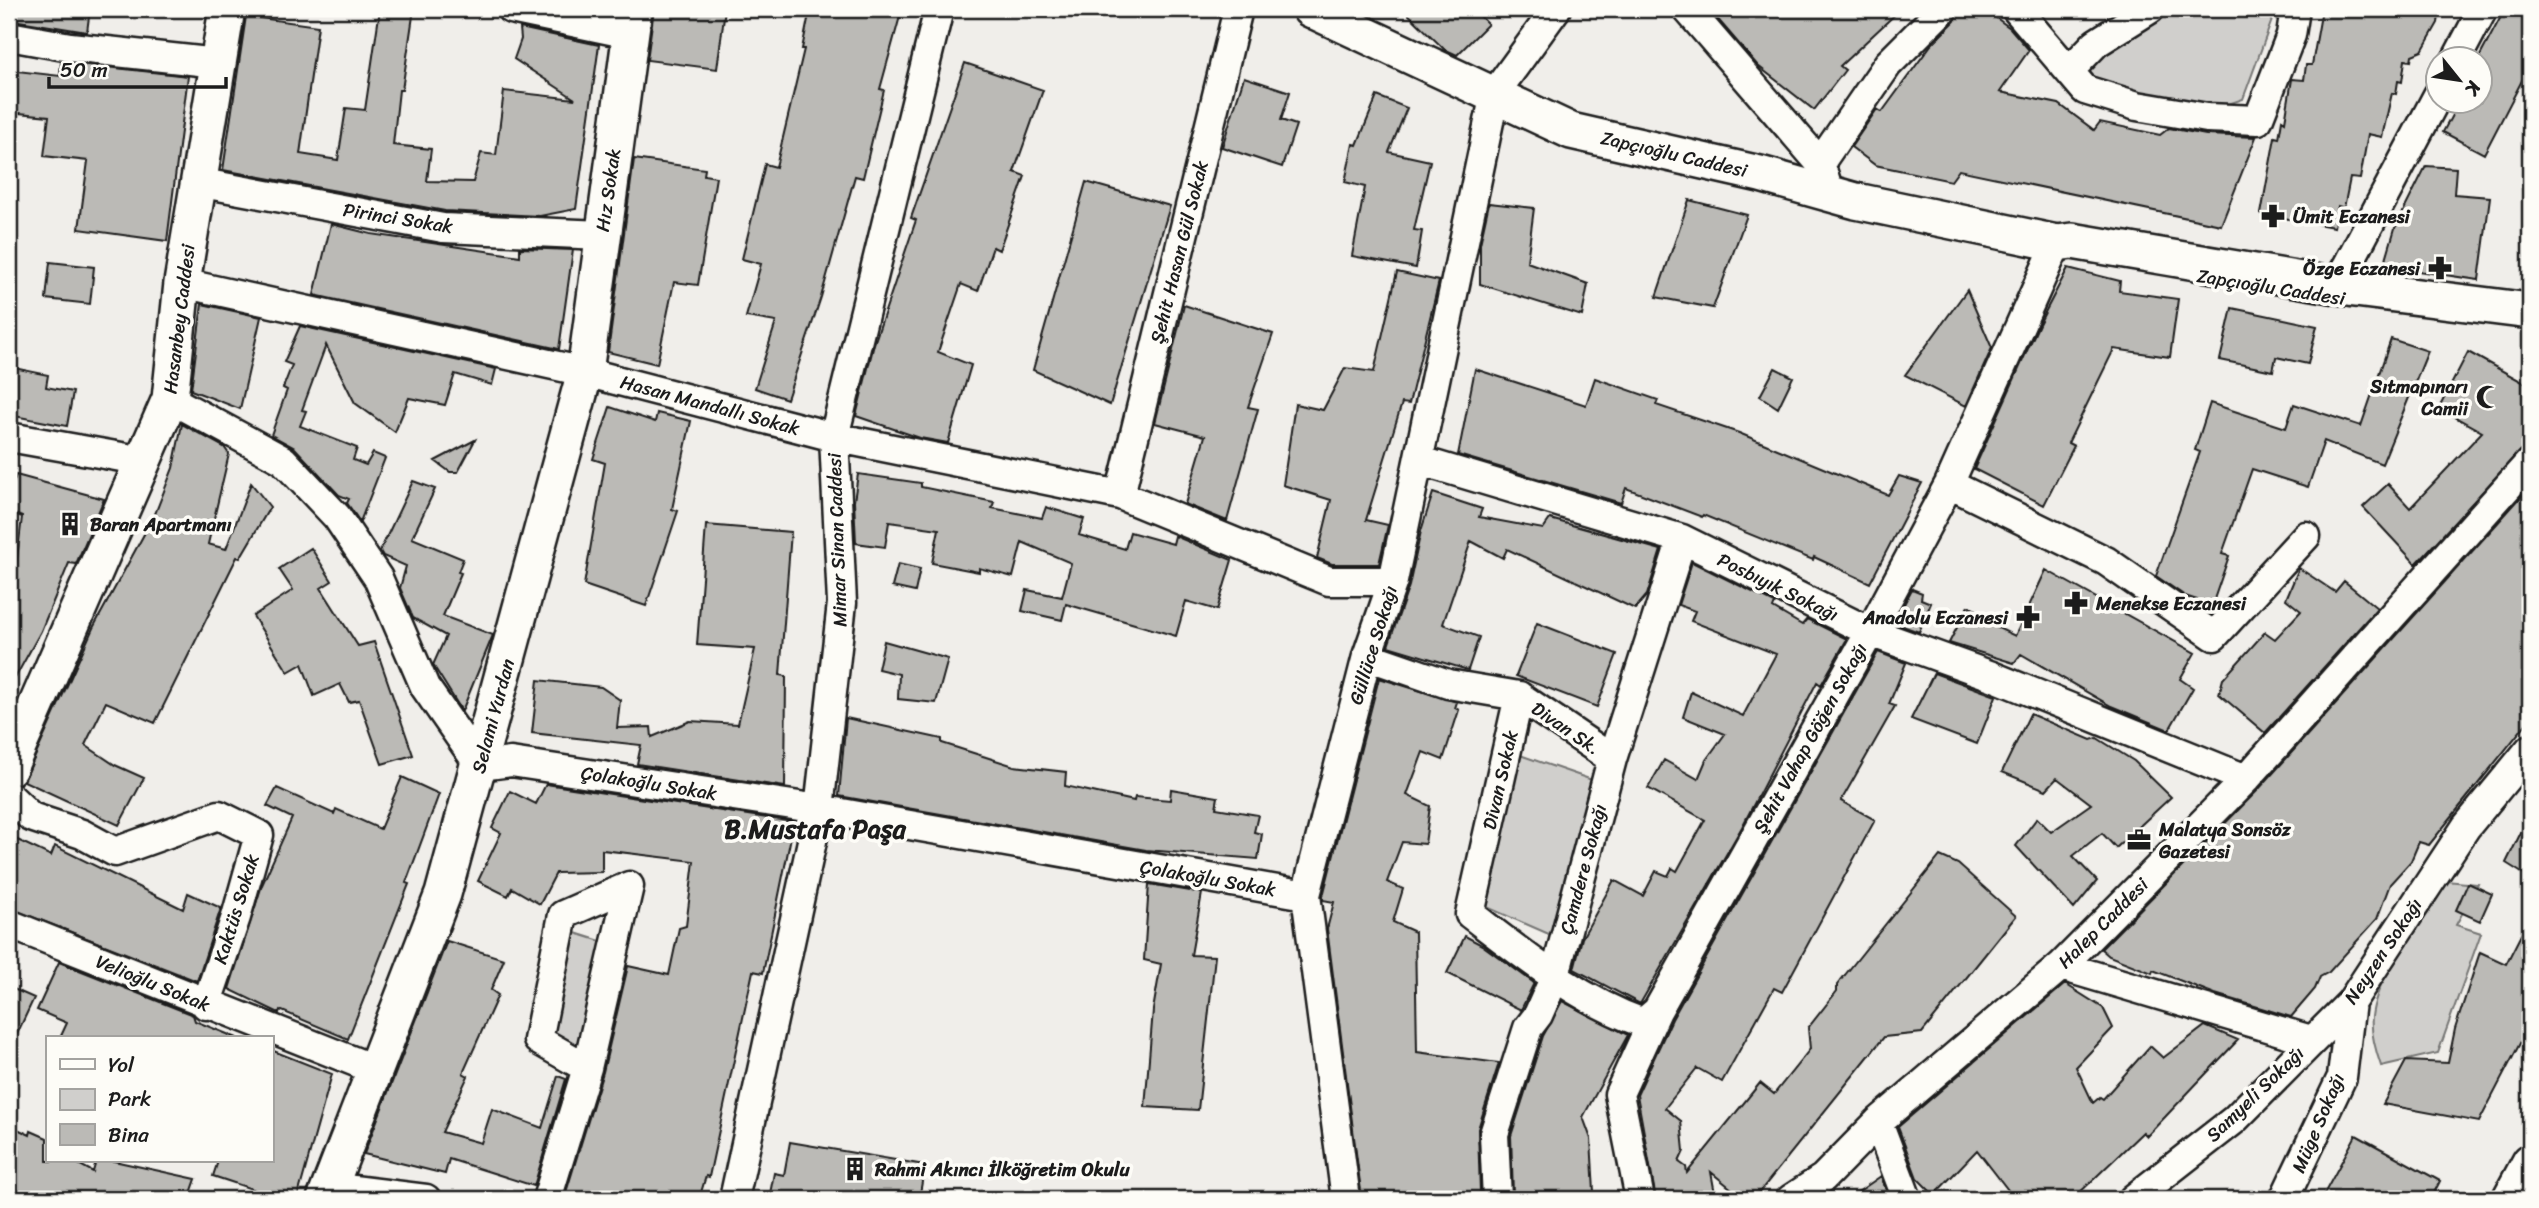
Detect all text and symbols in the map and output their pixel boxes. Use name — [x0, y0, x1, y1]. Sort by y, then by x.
scale bar — [49, 46, 226, 90]
north arrow — [2424, 46, 2494, 116]
text: 50 m — [60, 51, 108, 89]
text: K — [2455, 74, 2491, 103]
street label: Zapçıoğlu Caddesi — [1597, 121, 1751, 187]
street label: Hız Sokak — [586, 146, 630, 234]
street label: Şehit Hasan Gül Sokak — [1140, 156, 1218, 347]
street label: Pirinci Sokak — [341, 193, 455, 243]
place label: Ümit Eczanesi — [2293, 200, 2411, 233]
pharmacy icon: Ümit Eczanesi — [2259, 202, 2287, 230]
street label: Hasanbey Caddesi — [153, 241, 205, 396]
place label: Özge Eczanesi — [2303, 252, 2422, 285]
pharmacy icon: Özge Eczanesi — [2426, 254, 2454, 282]
street label: Zapçıoğlu Caddesi — [2195, 259, 2348, 315]
street label: Hasan Mandallı Sokak — [617, 365, 803, 445]
place label: Sıtmapınarı Camii — [2369, 370, 2469, 425]
mosque icon: Sıtmapınarı Camii — [2474, 383, 2502, 411]
street label: Mimar Sinan Caddesi — [817, 452, 857, 627]
place label: Baran Apartmanı — [90, 508, 232, 541]
building icon: Baran Apartmanı — [56, 510, 84, 538]
street label: Posbıyık Sokağı — [1712, 543, 1844, 631]
street label: Güllüce Sokağı — [1339, 581, 1407, 709]
place label: Menekse Eczanesi — [2095, 587, 2247, 620]
pharmacy icon: Menekse Eczanesi — [2062, 589, 2090, 617]
place label: Anadolu Eczanesi — [1862, 601, 2009, 634]
pharmacy icon: Anadolu Eczanesi — [2014, 603, 2042, 631]
street label: Şehit Vahap Göğen Sokağı — [1744, 636, 1876, 840]
street label: Selami Yurdan — [462, 655, 524, 777]
street label: Divan Sk. — [1524, 693, 1608, 763]
street label: Divan Sokak — [1473, 726, 1528, 833]
street label: Çolakoğlu Sokak — [579, 756, 719, 810]
street label: Çamdere Sokağı — [1550, 800, 1616, 938]
district label: B.Mustafa Paşa — [724, 806, 907, 852]
place label: Malatya Sonsöz Gazetesi — [2158, 813, 2292, 868]
office icon: Malatya Sonsöz Gazetesi — [2125, 826, 2153, 854]
street label: Kaktüs Sokak — [204, 850, 268, 968]
street label: Çolakoğlu Sokak — [1137, 850, 1279, 906]
street label: Halep Caddesi — [2049, 869, 2157, 977]
street label: Neyzen Sokağı — [2335, 891, 2431, 1011]
street label: Velioğlu Sokak — [91, 945, 216, 1021]
legend — [46, 1036, 273, 1162]
street label: Samyeli Sokağı — [2198, 1038, 2312, 1150]
text: Yol — [108, 1046, 135, 1084]
street label: Müge Sokağı — [2282, 1068, 2354, 1178]
text: Park — [108, 1080, 151, 1118]
text: Bina — [108, 1116, 149, 1154]
place label: Rahmi Akıncı İlköğretim Okulu — [874, 1153, 1130, 1186]
building icon: Rahmi Akıncı İlköğretim Okulu — [841, 1155, 869, 1183]

